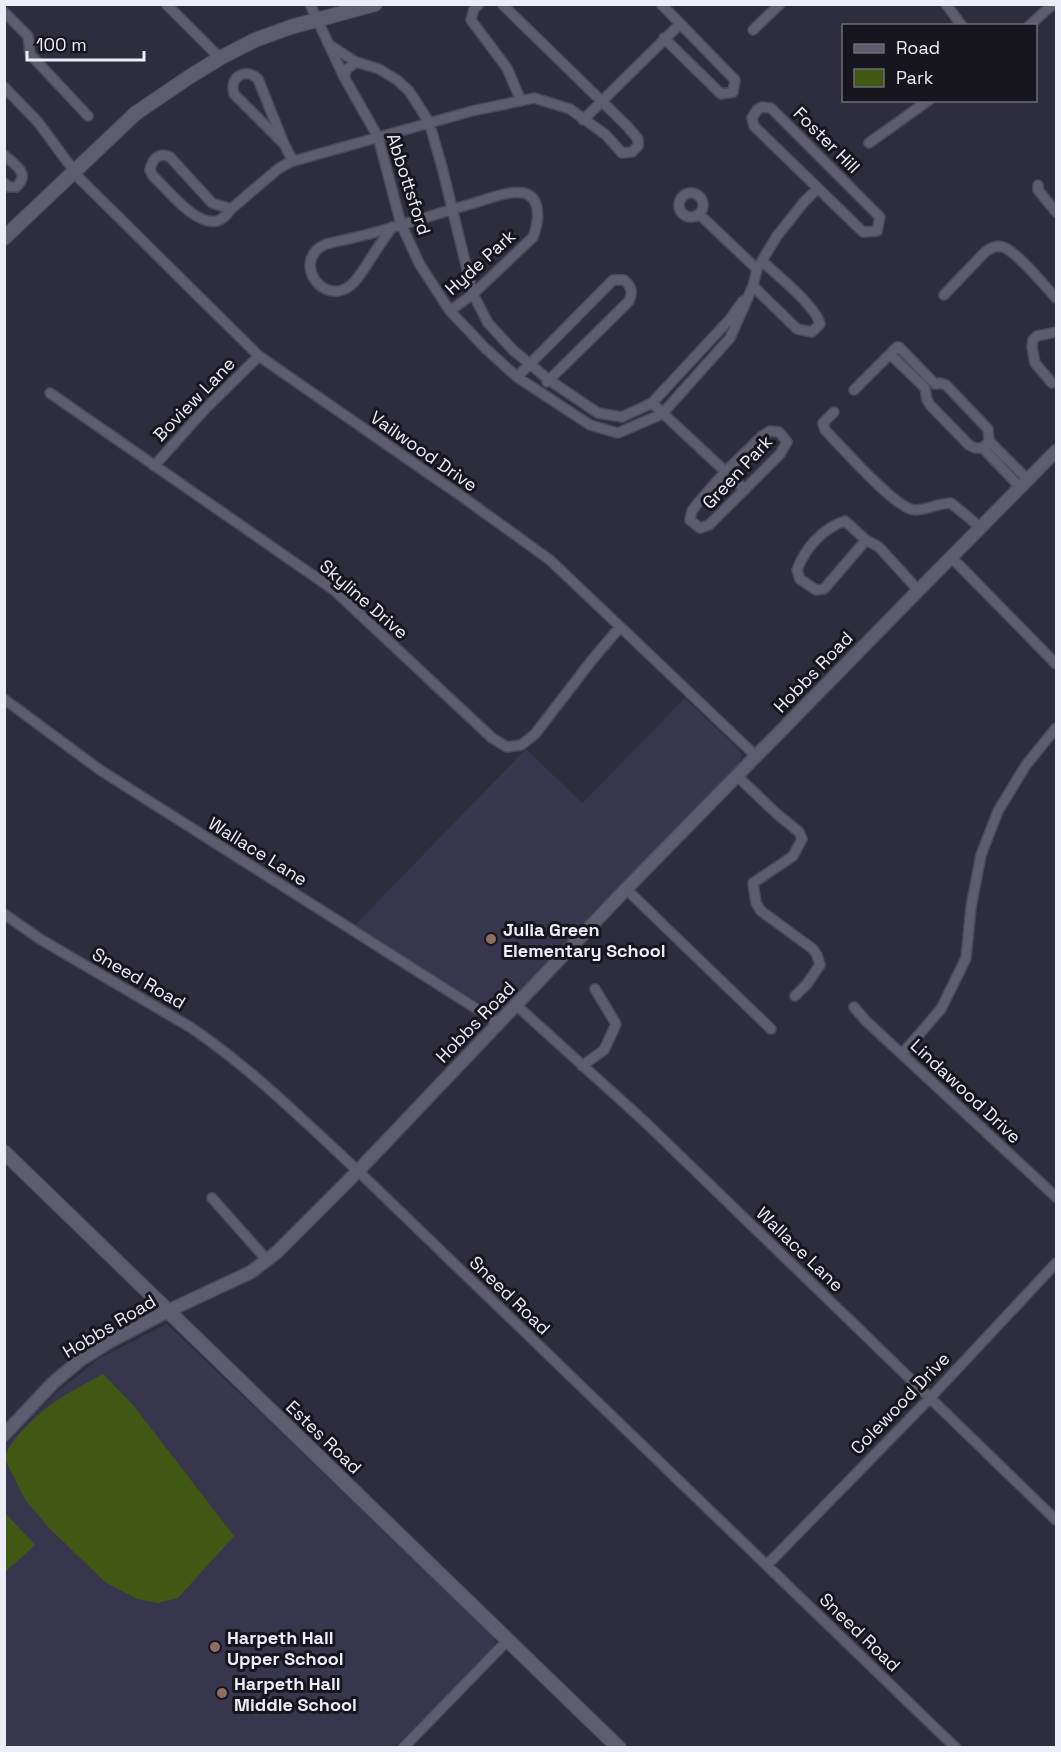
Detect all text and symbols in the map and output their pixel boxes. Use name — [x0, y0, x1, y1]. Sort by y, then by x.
scale bar — [27, 24, 144, 62]
legend — [842, 24, 1037, 102]
text: 100 m — [36, 33, 87, 56]
text: Road — [896, 36, 940, 59]
text: Park — [896, 66, 934, 89]
street label: Foster Hill — [789, 102, 865, 178]
street label: Abbottsford — [382, 130, 436, 238]
street label: Hyde Park — [440, 224, 520, 300]
street label: Boview Lane — [148, 352, 240, 446]
street label: Vailwood Drive — [366, 406, 482, 496]
street label: Green Park — [697, 430, 777, 514]
street label: Skyline Drive — [315, 554, 413, 644]
street label: Hobbs Road — [768, 626, 858, 718]
street label: Wallace Lane — [204, 811, 312, 891]
place label: Julia Green Elementary School — [503, 918, 666, 962]
marker: Julia Green Elementary School — [484, 932, 498, 946]
street label: Sneed Road — [88, 942, 190, 1014]
street label: Hobbs Road — [430, 976, 520, 1068]
street label: Lindawood Drive — [906, 1034, 1026, 1148]
street label: Wallace Lane — [751, 1202, 849, 1296]
street label: Sneed Road — [465, 1251, 555, 1339]
street label: Hobbs Road — [58, 1289, 160, 1363]
street label: Colewood Drive — [845, 1347, 955, 1459]
street label: Estes Road — [281, 1395, 367, 1479]
street label: Sneed Road — [815, 1588, 905, 1676]
place label: Harpeth Hall Upper School — [227, 1626, 344, 1670]
marker: Harpeth Hall Upper School — [208, 1640, 222, 1654]
place label: Harpeth Hall Middle School — [234, 1672, 357, 1716]
marker: Harpeth Hall Middle School — [215, 1686, 229, 1700]

